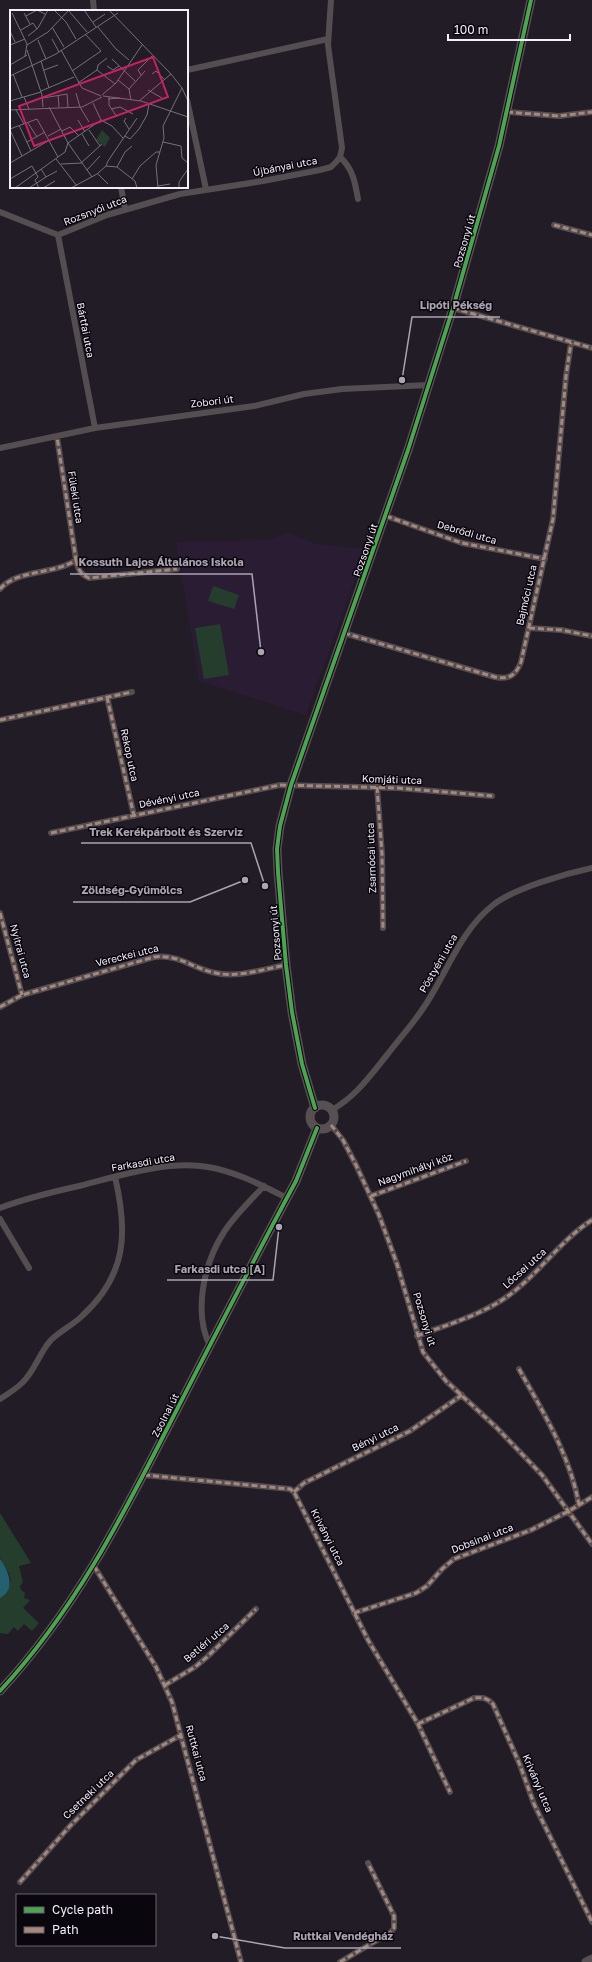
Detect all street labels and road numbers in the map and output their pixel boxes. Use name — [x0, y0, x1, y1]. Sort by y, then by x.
street label: Újbányai utca — [252, 154, 318, 178]
street label: Rozsnyói utca — [62, 192, 128, 228]
street label: Pozsonyi út — [451, 213, 477, 269]
street label: Bártfai utca — [75, 301, 97, 359]
street label: Zobori út — [190, 392, 234, 410]
street label: Füleki utca — [66, 470, 86, 524]
street label: Debrődi utca — [436, 518, 498, 546]
street label: Pozsonyi út — [350, 522, 380, 578]
street label: Bajmóci utca — [513, 564, 539, 626]
street label: Rekop utca — [119, 727, 141, 783]
street label: Komjáti utca — [362, 772, 422, 786]
street label: Dévényi utca — [138, 786, 200, 810]
street label: Zsarnócai utca — [364, 823, 378, 893]
street label: Pozsonyi út — [267, 905, 283, 961]
street label: Nyitrai utca — [8, 923, 34, 979]
street label: Pöstyéni utca — [416, 932, 460, 994]
street label: Vereckei utca — [94, 941, 160, 969]
street label: Nagymihályi köz — [376, 1150, 454, 1188]
street label: Farkasdi utca — [110, 1151, 176, 1173]
street label: Lőcsei utca — [500, 1245, 548, 1291]
street label: Pozsonyi út — [411, 1291, 439, 1347]
street label: Zsolnai út — [149, 1391, 181, 1439]
street label: Bényi utca — [350, 1421, 400, 1453]
street label: Kriványi utca — [309, 1507, 347, 1567]
street label: Dobsinai utca — [449, 1521, 515, 1555]
street label: Betléri utca — [181, 1620, 231, 1664]
street label: Ruttkai utca — [184, 1723, 210, 1783]
street label: Kriványi utca — [520, 1752, 556, 1814]
street label: Csetneki utca — [60, 1767, 116, 1821]

